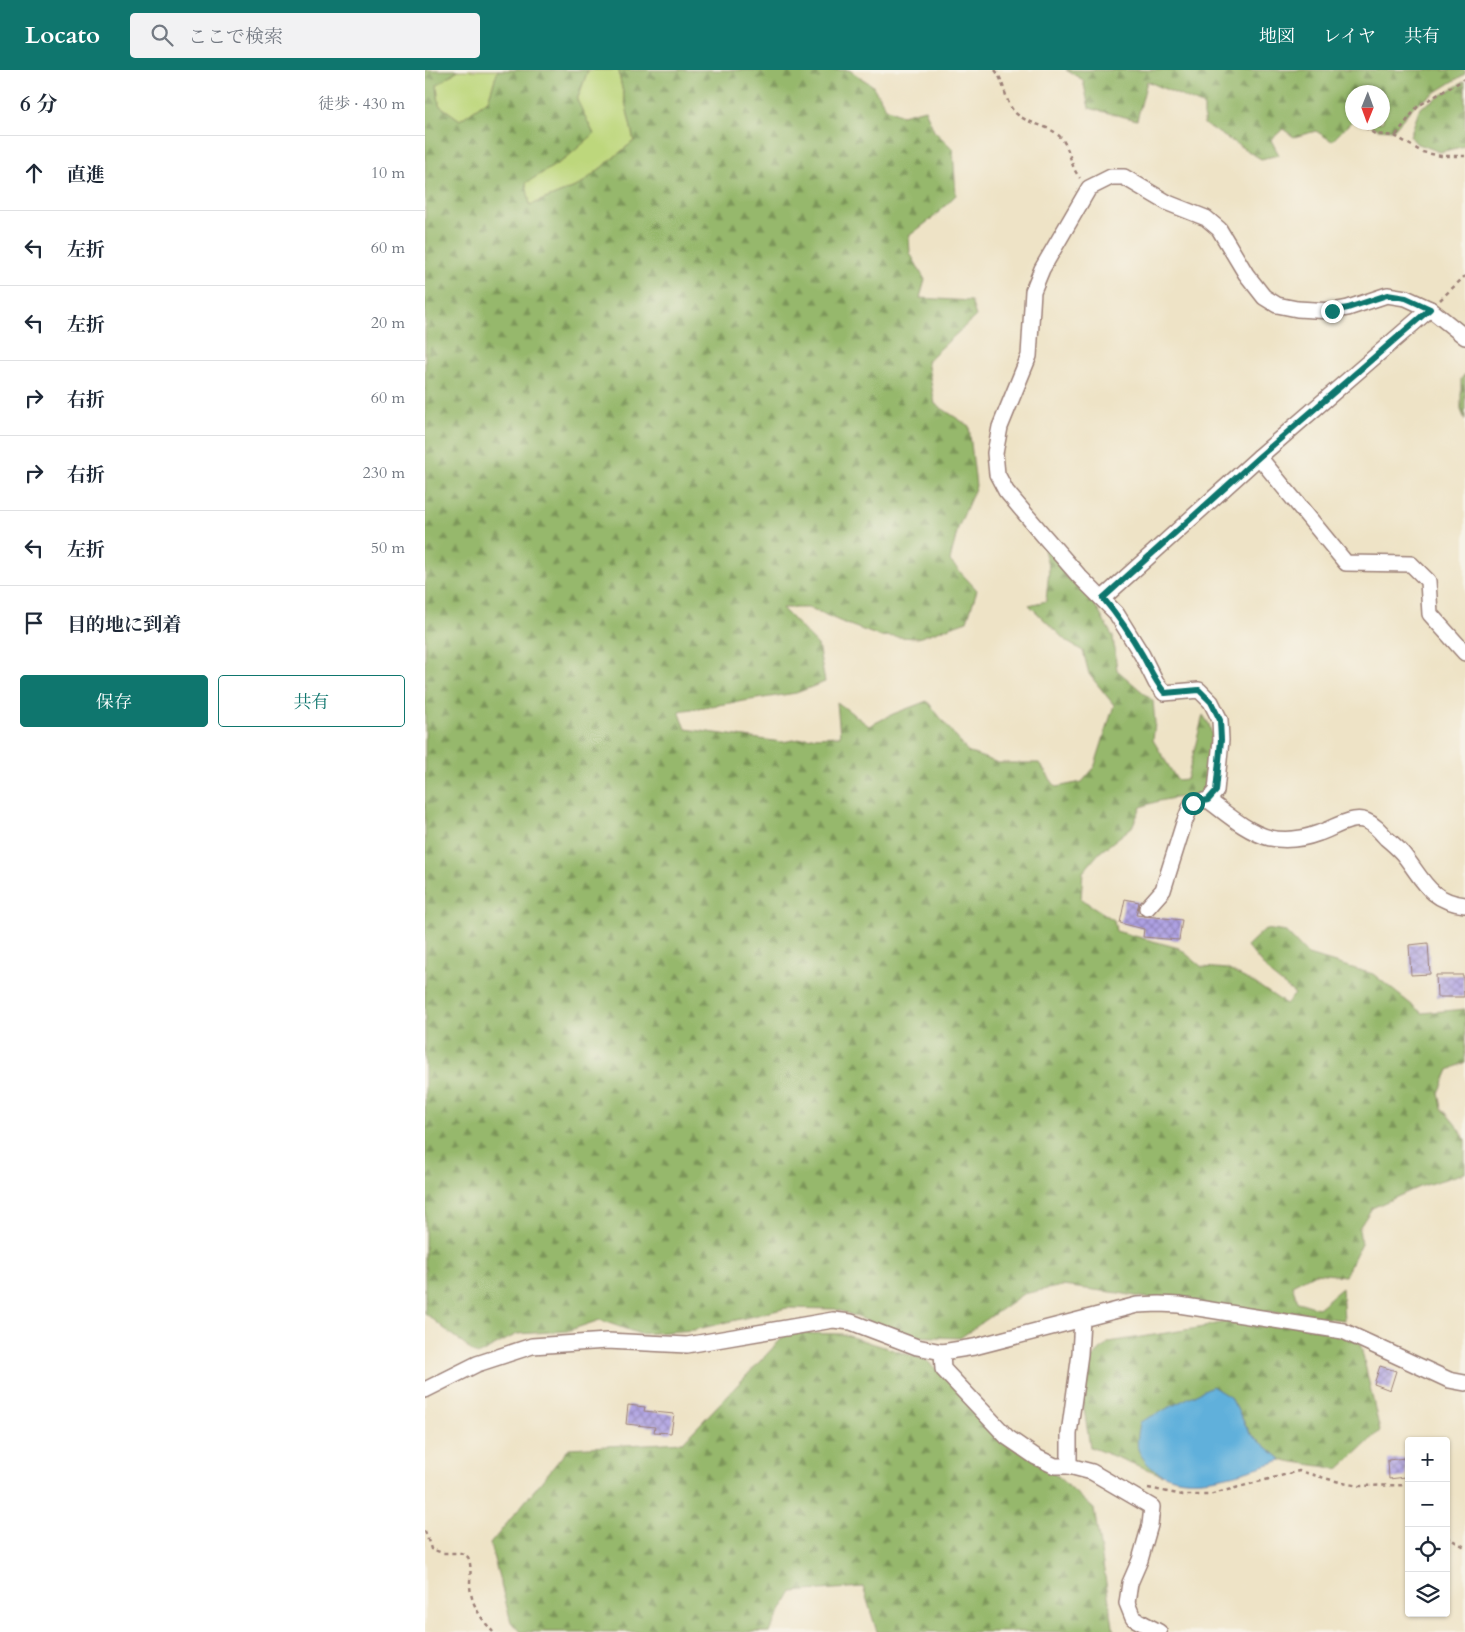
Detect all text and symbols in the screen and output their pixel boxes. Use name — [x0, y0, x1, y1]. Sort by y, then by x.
search box — [130, 13, 480, 58]
text: Locato — [25, 19, 100, 52]
icon: search — [148, 21, 176, 49]
text: ここで検索 — [188, 24, 283, 50]
text: 地図 — [1259, 24, 1295, 49]
text: レイヤ — [1323, 24, 1376, 49]
text: 共有 — [1404, 24, 1440, 49]
north arrow — [1345, 85, 1390, 130]
text: 6 分 — [20, 90, 57, 119]
text: 徒歩 · 430 m — [318, 93, 405, 115]
icon: ahead — [20, 159, 48, 187]
text: 直進 — [67, 162, 105, 188]
text: 10 m — [371, 162, 405, 184]
icon: left — [20, 234, 48, 262]
text: 左折 — [67, 237, 105, 263]
text: 60 m — [371, 237, 405, 259]
route end — [1321, 300, 1344, 323]
icon: left — [20, 309, 48, 337]
text: 左折 — [67, 312, 105, 338]
text: 20 m — [371, 312, 405, 334]
icon: right — [20, 384, 48, 412]
text: 右折 — [67, 387, 105, 413]
text: 60 m — [371, 387, 405, 409]
icon: right — [20, 459, 48, 487]
text: 右折 — [67, 462, 105, 488]
text: 230 m — [363, 462, 405, 484]
icon: left — [20, 534, 48, 562]
text: 左折 — [67, 537, 105, 563]
text: 50 m — [371, 537, 405, 559]
icon: arrive — [20, 609, 48, 637]
text: 目的地に到着 — [67, 612, 181, 638]
button: 保存 — [20, 675, 208, 727]
button: 共有 — [218, 675, 405, 727]
route start — [1182, 792, 1205, 815]
map controls — [1405, 1437, 1450, 1617]
button: + — [1405, 1437, 1450, 1482]
button: − — [1405, 1482, 1450, 1527]
button: locate — [1405, 1527, 1450, 1572]
button: layers — [1405, 1572, 1450, 1617]

